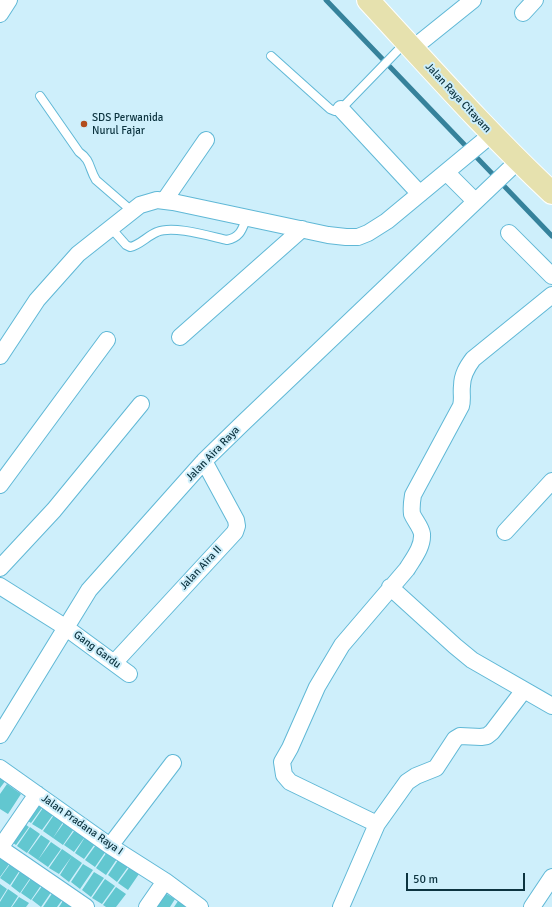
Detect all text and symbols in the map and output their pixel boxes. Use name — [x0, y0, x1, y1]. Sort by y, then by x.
street label: Jalan Raya Citayam — [422, 60, 494, 136]
place label: SDS Perwanida Nurul Fajar — [92, 111, 163, 137]
marker: SDS Perwanida Nurul Fajar — [79, 119, 89, 129]
street label: Jalan Aira Raya — [183, 424, 243, 484]
street label: Jalan Aira II — [177, 543, 225, 593]
street label: Gang Gardu — [71, 628, 123, 672]
street label: Jalan Pradana Raya I — [39, 792, 125, 858]
scale bar — [408, 865, 527, 891]
text: 50 m — [413, 872, 438, 887]

